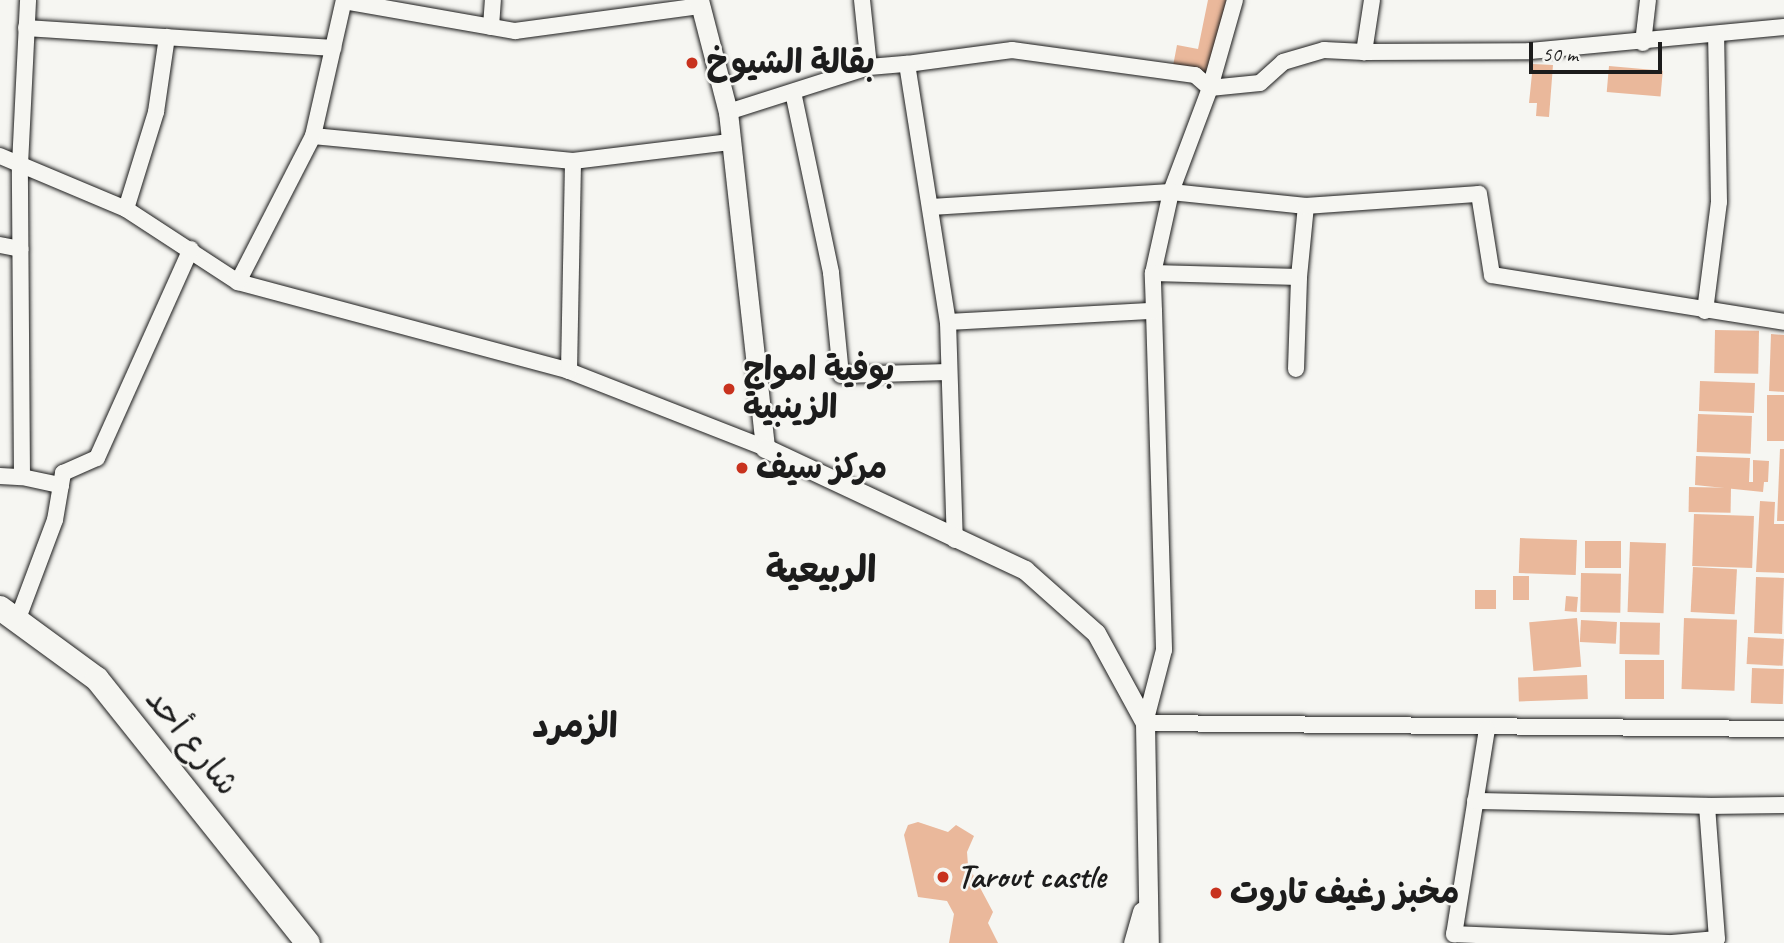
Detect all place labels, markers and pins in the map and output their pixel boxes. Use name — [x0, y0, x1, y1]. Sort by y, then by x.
place label: بقالة الشيوخ — [706, 43, 875, 83]
marker: بقالة الشيوخ — [684, 55, 700, 71]
place label: بوفية امواج الزينبية — [743, 350, 895, 428]
marker: بوفية امواج الزينبية — [721, 381, 737, 397]
place label: مركز سيف — [756, 448, 887, 488]
marker: مركز سيف — [734, 460, 750, 476]
place label: Tarout castle — [957, 857, 1105, 897]
marker: Tarout castle — [935, 869, 951, 885]
place label: مخبز رغيف تاروت — [1230, 873, 1459, 913]
marker: مخبز رغيف تاروت — [1208, 885, 1224, 901]

